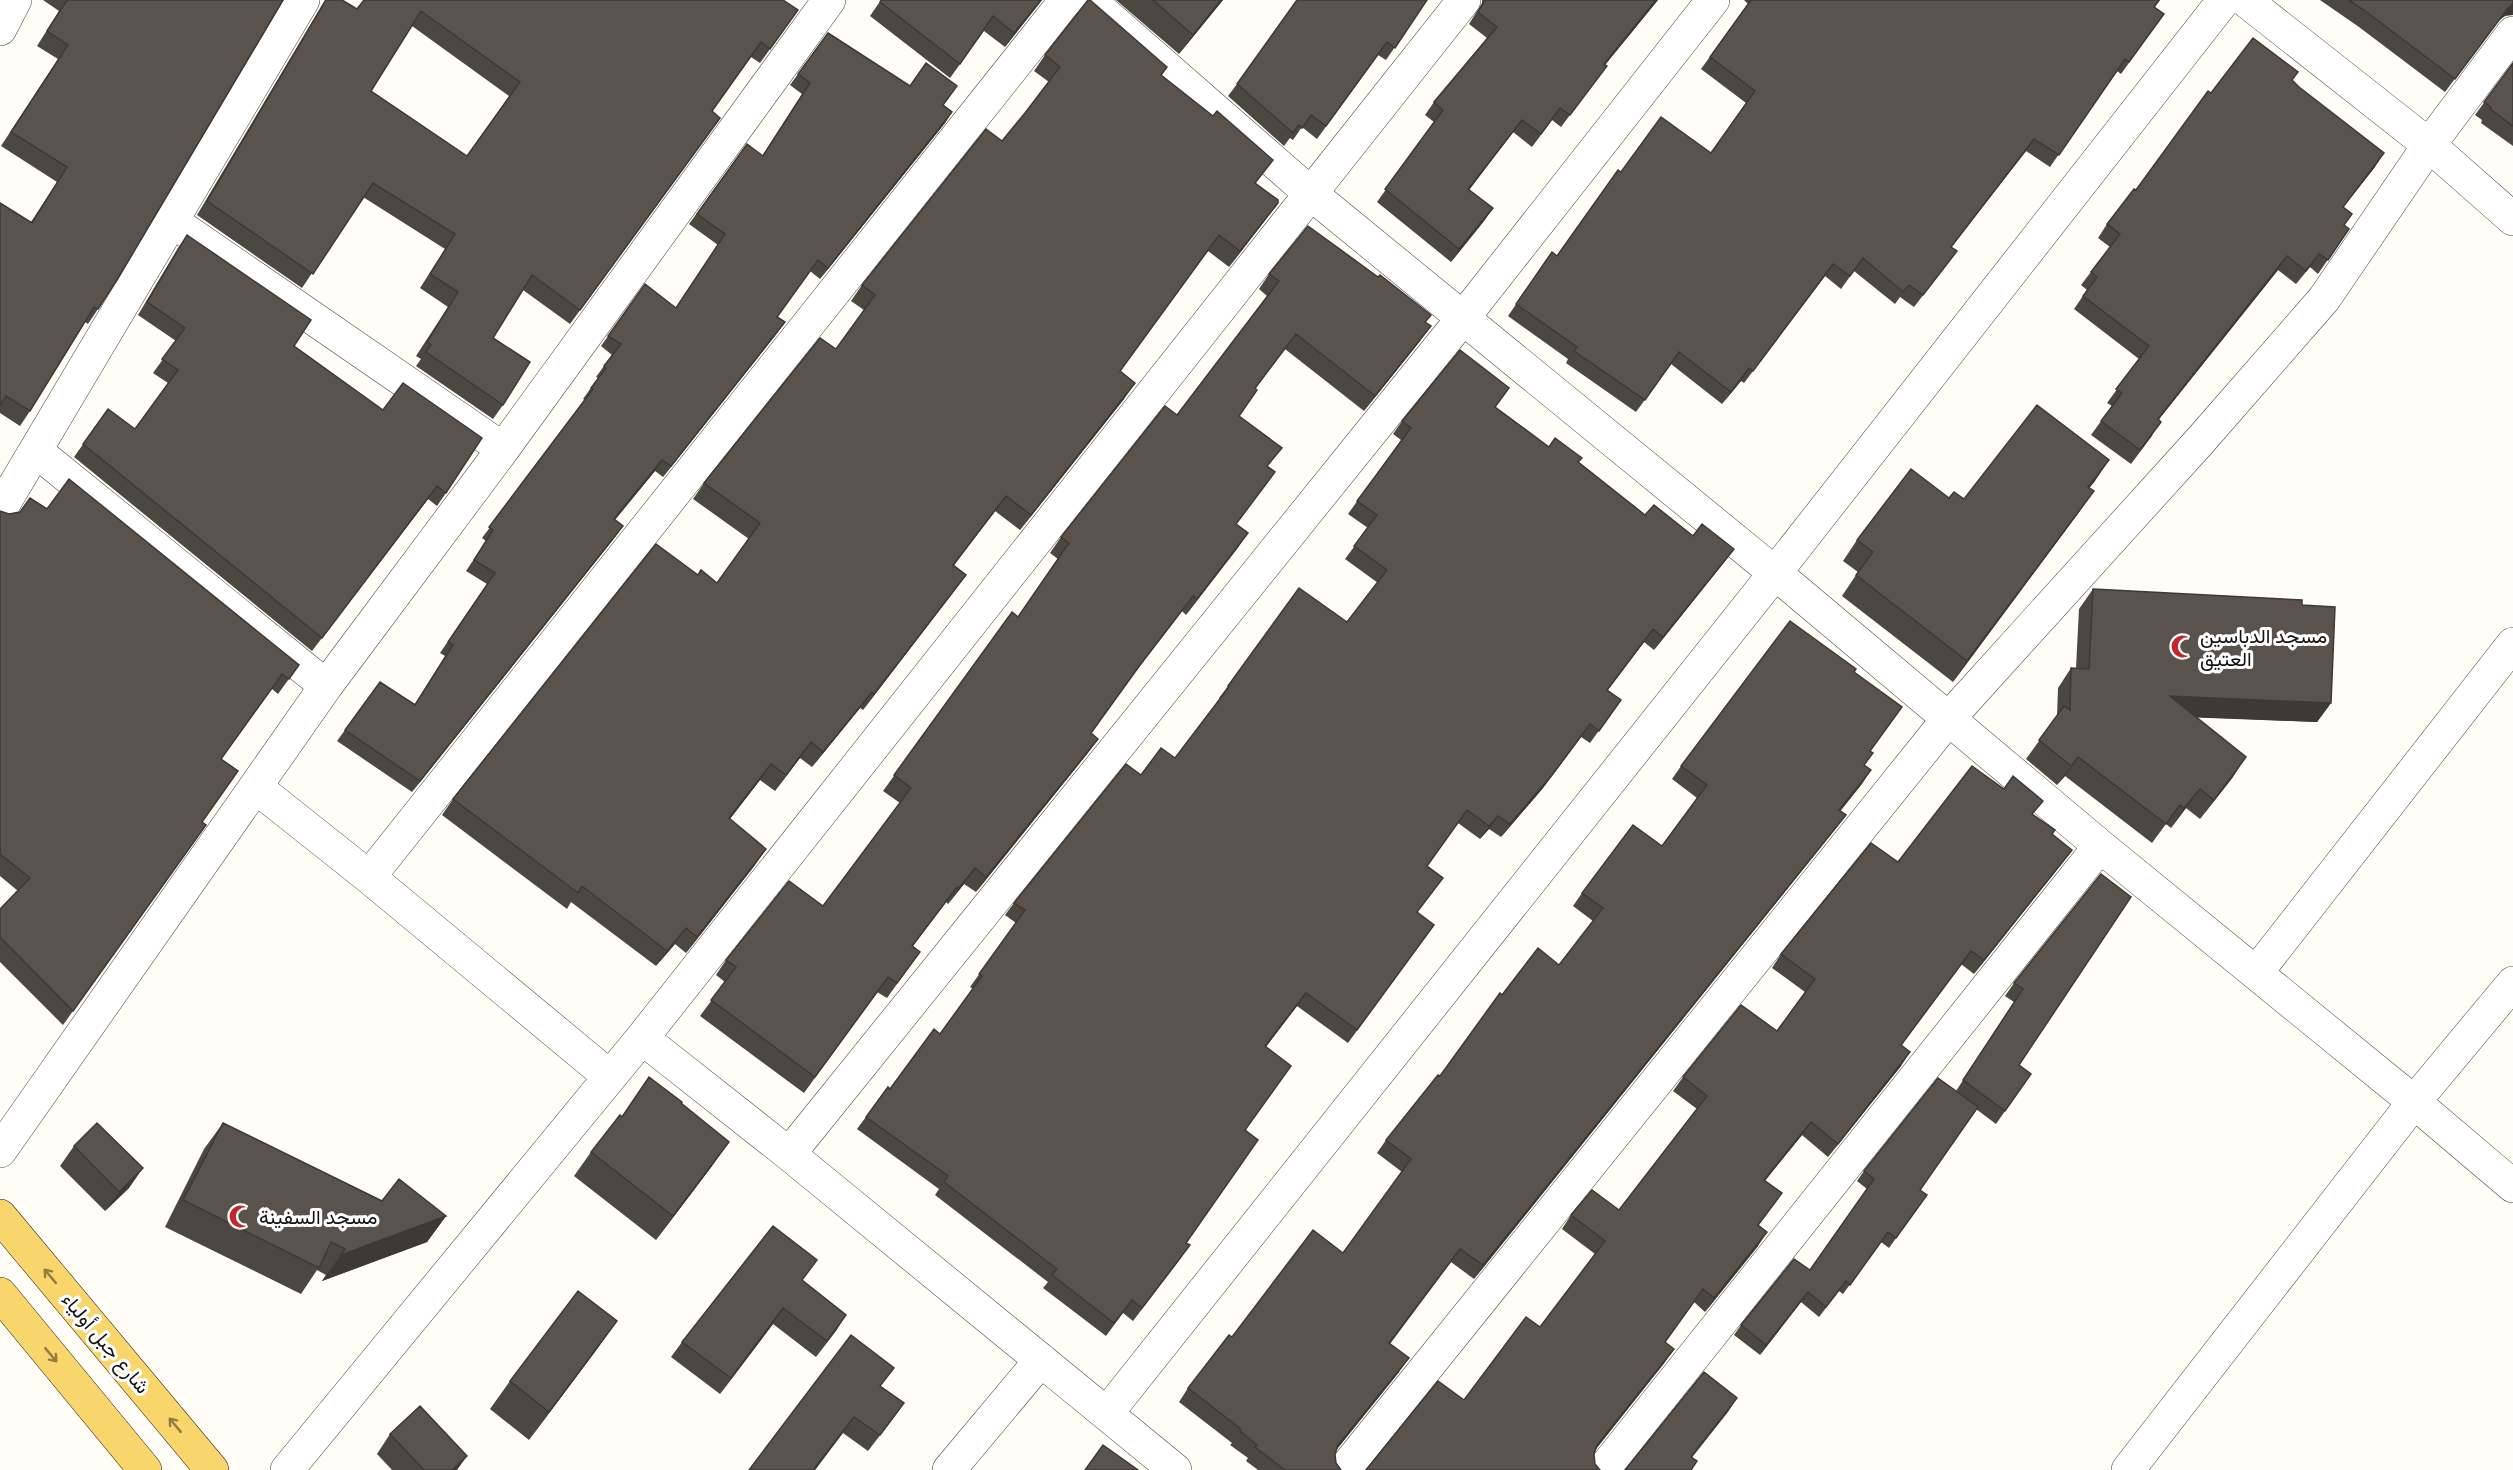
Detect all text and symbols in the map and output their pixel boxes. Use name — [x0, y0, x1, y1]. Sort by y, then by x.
place label: مسجد الدباسين العتيق — [2200, 624, 2327, 671]
mosque icon: مسجد الدباسين العتيق — [2169, 634, 2195, 660]
mosque icon: مسجد السفينة — [228, 1204, 254, 1230]
place label: مسجد السفينة — [259, 1205, 377, 1229]
one-way arrow — [43, 1268, 56, 1284]
street label: شارع جبل أولياء — [55, 1288, 155, 1399]
one-way arrow — [44, 1347, 57, 1363]
one-way arrow — [168, 1418, 182, 1433]

